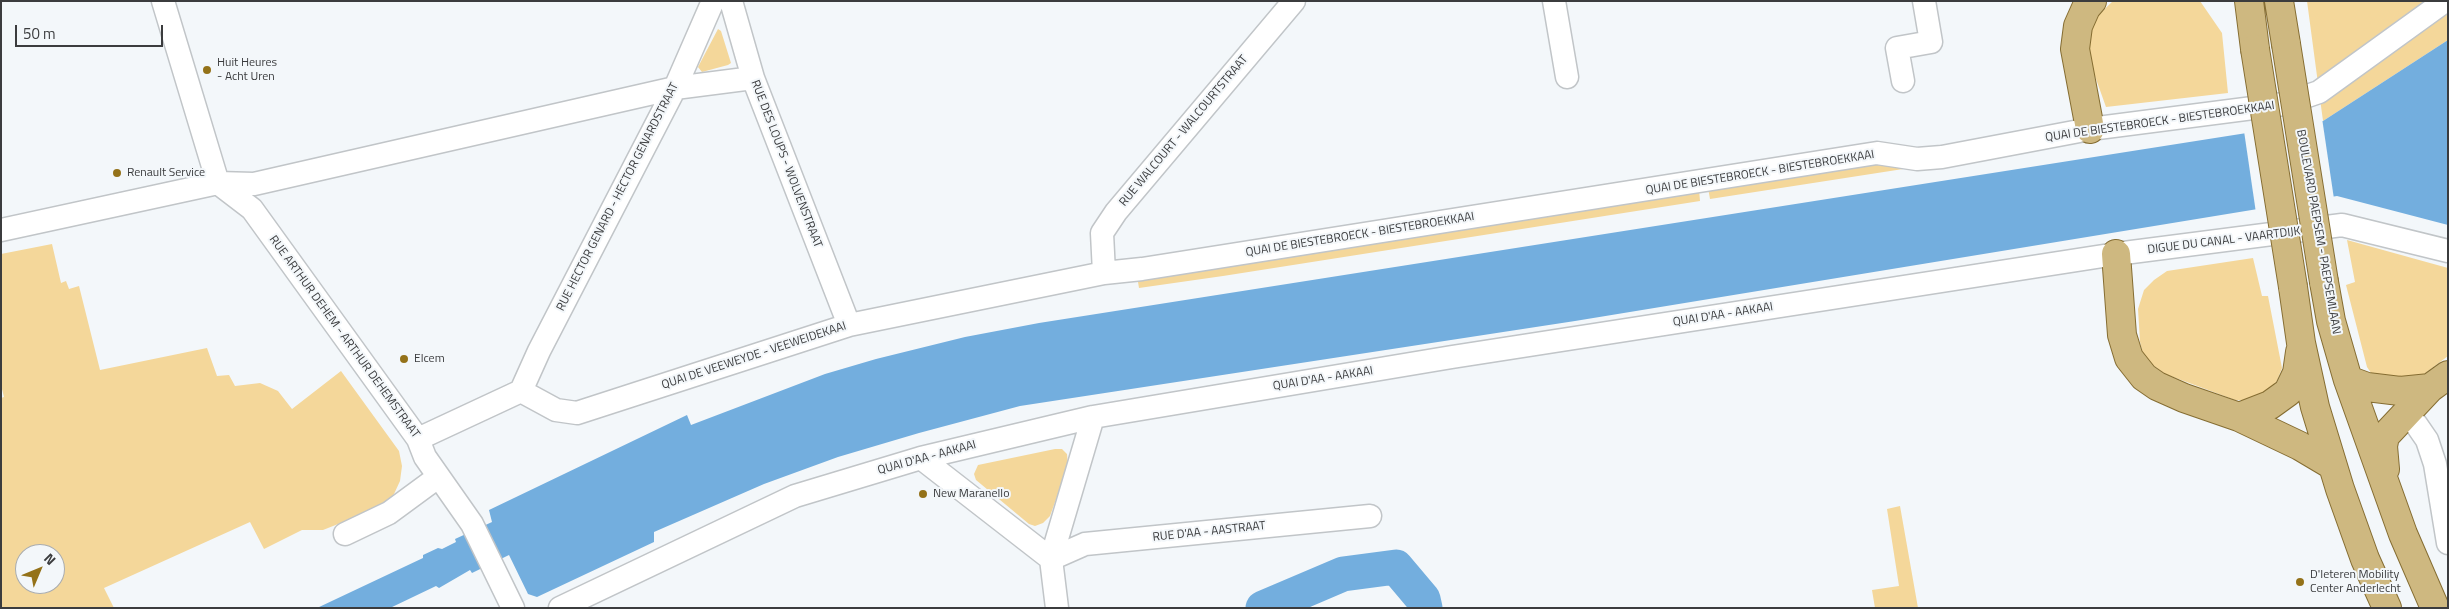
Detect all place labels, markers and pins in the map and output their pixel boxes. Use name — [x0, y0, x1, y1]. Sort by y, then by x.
place label: Huit Heures - Acht Uren — [217, 56, 277, 84]
marker: Huit Heures - Acht Uren — [201, 64, 213, 76]
place label: Renault Service — [127, 166, 205, 180]
marker: Renault Service — [111, 167, 123, 179]
place label: Elcem — [414, 352, 445, 366]
marker: Elcem — [398, 353, 410, 365]
place label: New Maranello — [933, 487, 1009, 501]
marker: New Maranello — [917, 488, 929, 500]
place label: D'Ieteren Mobility Center Anderlecht — [2310, 568, 2401, 596]
marker: D'Ieteren Mobility Center Anderlecht — [2294, 576, 2306, 588]

